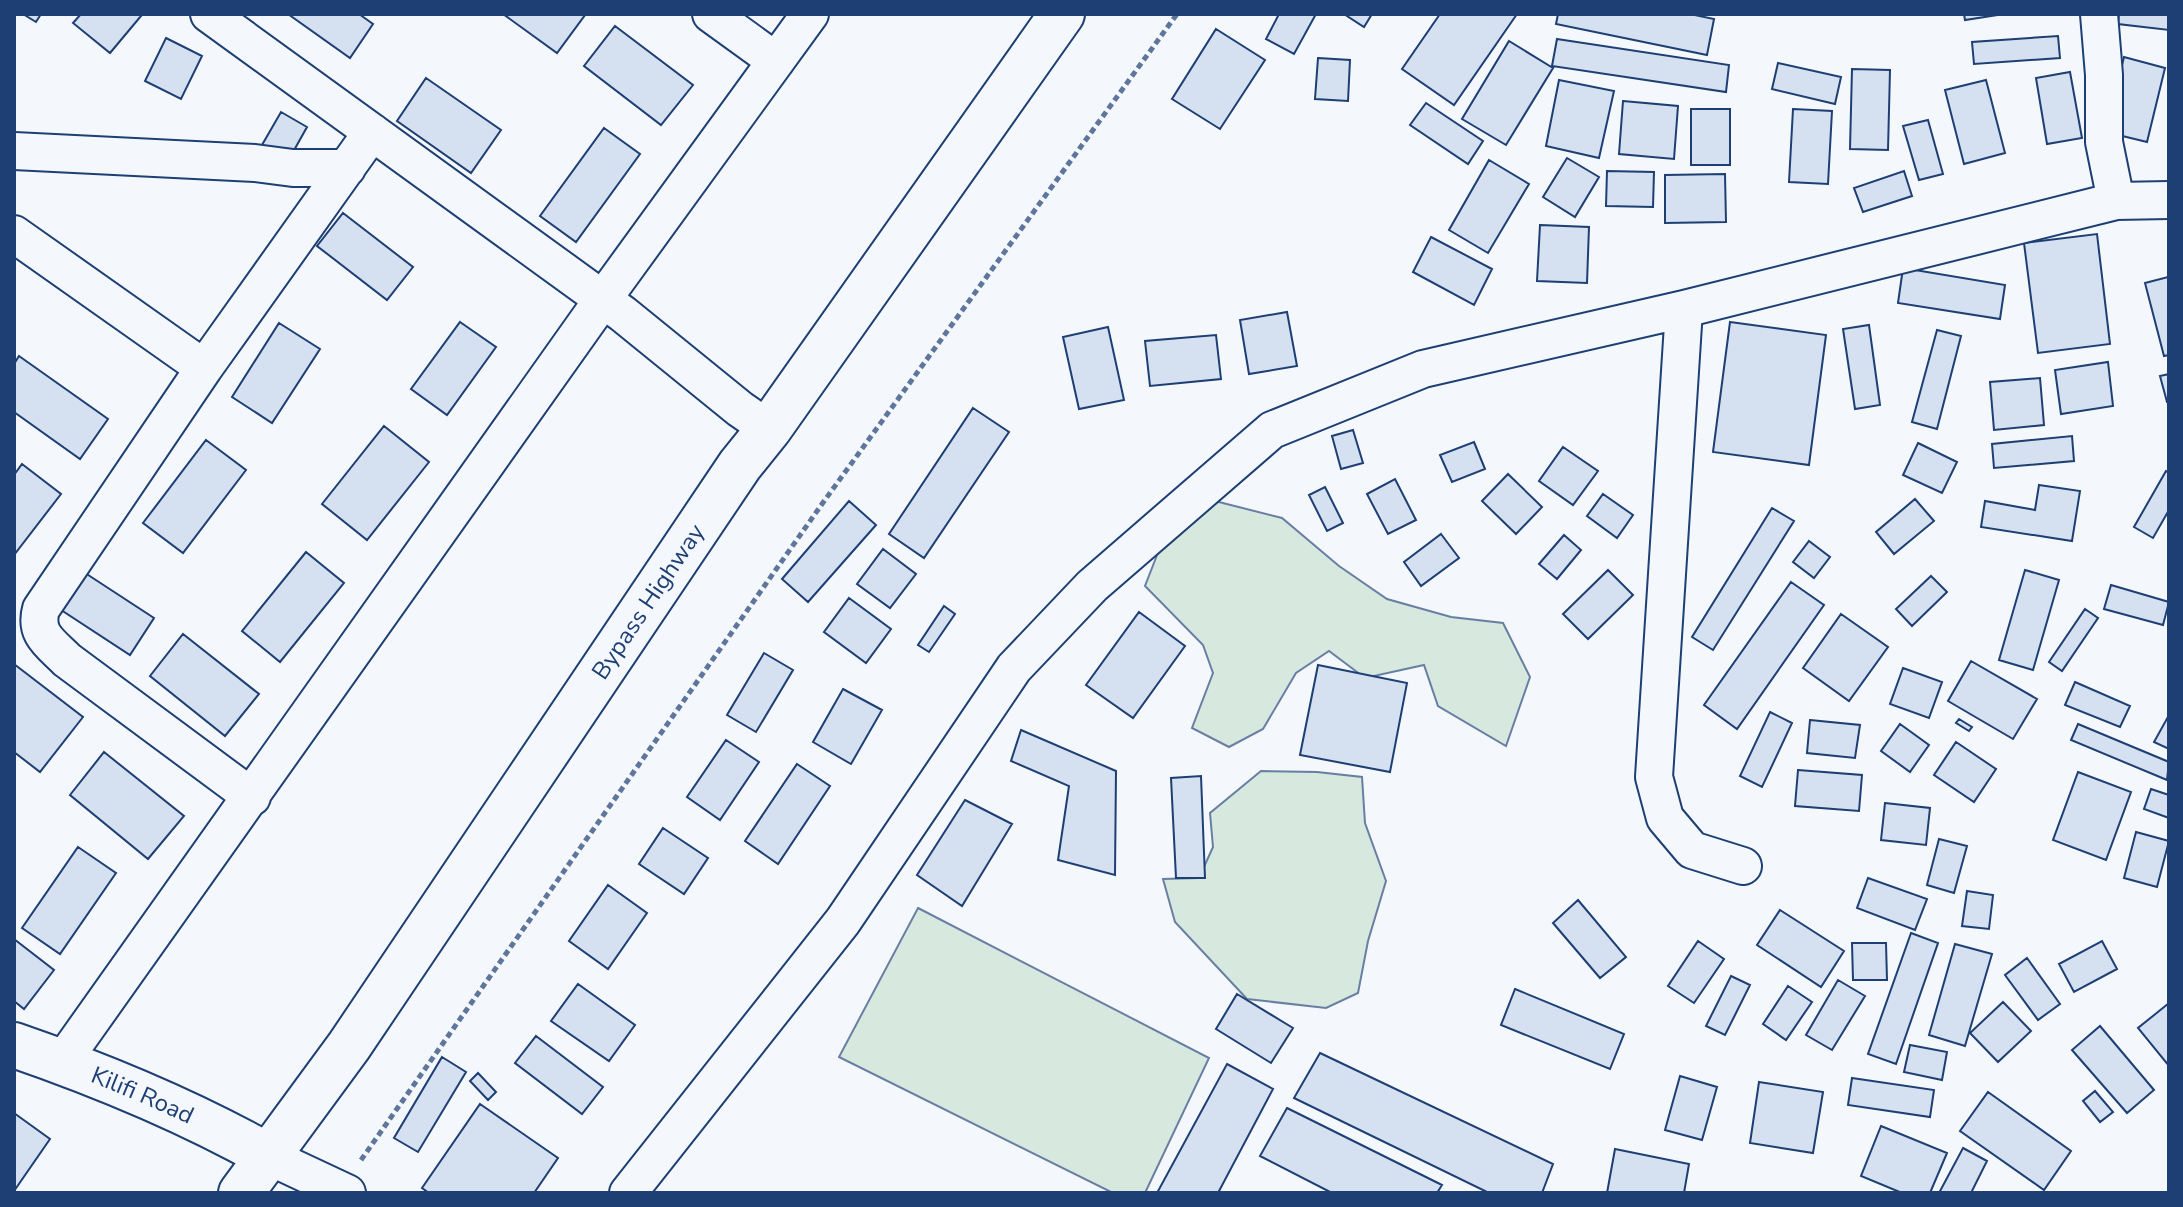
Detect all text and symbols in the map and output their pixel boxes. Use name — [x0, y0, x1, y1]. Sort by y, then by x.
street label: Bypass Highway — [584, 517, 712, 686]
street label: Kilifi Road — [87, 1059, 199, 1131]

